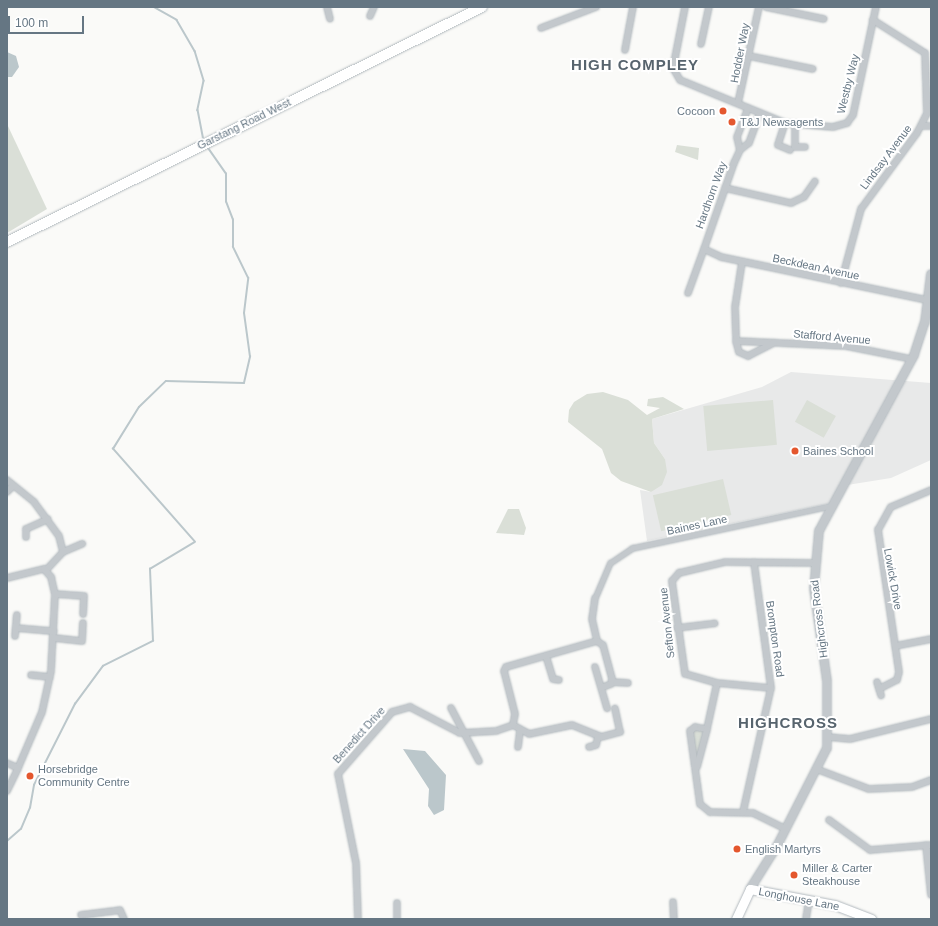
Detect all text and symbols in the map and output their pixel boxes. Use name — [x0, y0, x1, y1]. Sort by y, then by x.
scale bar — [10, 8, 86, 34]
text: 100 m — [15, 16, 48, 30]
street label: Hodder Way — [728, 22, 752, 84]
street label: Westby Way — [834, 53, 862, 115]
district label: HIGH COMPLEY — [571, 56, 699, 74]
street label: Garstang Road West — [195, 96, 293, 152]
place label: Cocoon — [677, 104, 715, 118]
marker: Cocoon — [718, 106, 728, 116]
place label: T&J Newsagents — [740, 115, 823, 129]
marker: T&J Newsagents — [727, 117, 737, 127]
street label: Lindsay Avenue — [857, 122, 915, 192]
street label: Hardhorn Way — [693, 160, 729, 230]
street label: Beckdean Avenue — [771, 251, 861, 283]
street label: Stafford Avenue — [792, 327, 872, 347]
place label: Baines School — [803, 444, 873, 458]
marker: Baines School — [790, 446, 800, 456]
street label: Baines Lane — [666, 512, 728, 538]
street label: Lowick Drive — [881, 547, 905, 611]
street label: Highcross Road — [808, 579, 830, 659]
street label: Sefton Avenue — [657, 587, 677, 659]
street label: Brompton Road — [763, 600, 787, 678]
street label: Benedict Drive — [330, 704, 388, 766]
district label: HIGHCROSS — [738, 714, 838, 732]
place label: Horsebridge Community Centre — [38, 763, 130, 789]
marker: Horsebridge Community Centre — [25, 771, 35, 781]
place label: English Martyrs — [745, 842, 821, 856]
marker: English Martyrs — [732, 844, 742, 854]
place label: Miller & Carter Steakhouse — [802, 862, 872, 888]
marker: Miller & Carter Steakhouse — [789, 870, 799, 880]
street label: Longhouse Lane — [758, 885, 840, 913]

